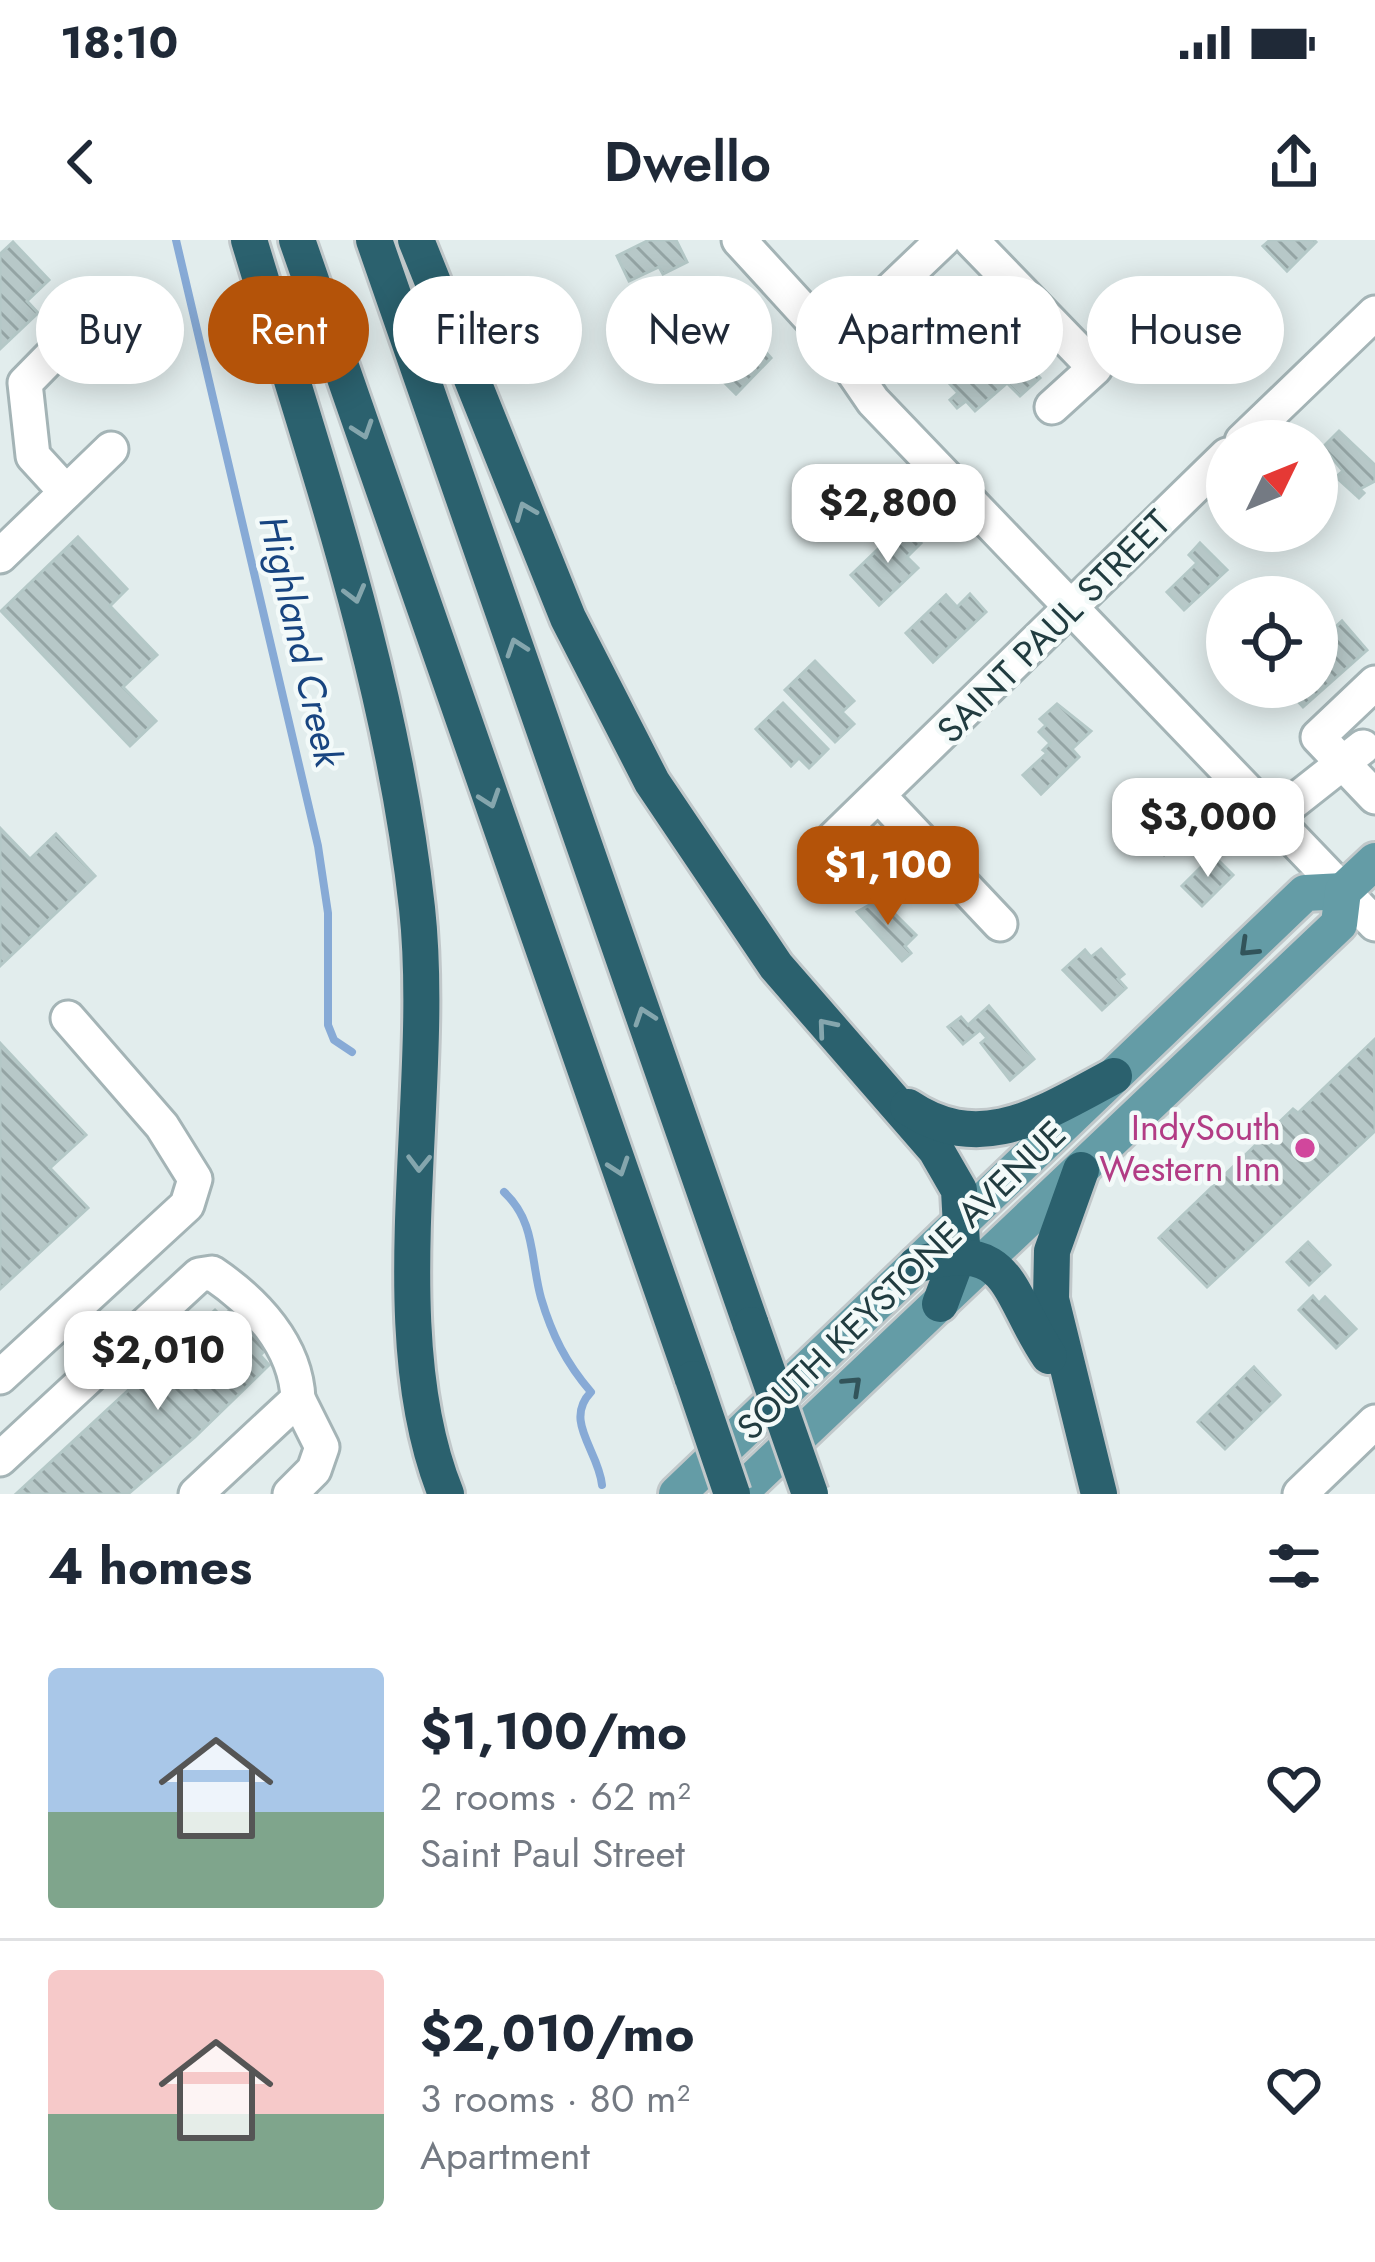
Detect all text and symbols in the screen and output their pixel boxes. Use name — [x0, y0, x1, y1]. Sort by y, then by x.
text: 18:10 — [60, 10, 178, 75]
text: Dwello — [604, 123, 771, 201]
icon: back — [48, 129, 114, 195]
icon: share — [1261, 129, 1327, 195]
chip: Buy — [36, 276, 184, 384]
chip: Rent — [208, 276, 369, 384]
chip: Filters — [393, 276, 582, 384]
chip: New — [606, 276, 772, 384]
chip: Apartment — [796, 276, 1063, 384]
chip: House — [1087, 276, 1284, 384]
one-way arrow — [349, 418, 373, 439]
north arrow — [1206, 420, 1338, 552]
map controls — [1206, 420, 1338, 708]
pin: $2,800 — [790, 464, 986, 566]
text: $2,800 — [819, 474, 957, 531]
street label: SAINT PAUL STREET — [925, 497, 1182, 754]
one-way arrow — [515, 502, 540, 523]
water label: Highland Creek — [244, 510, 358, 774]
button: locate — [1206, 576, 1338, 708]
one-way arrow — [341, 583, 366, 603]
one-way arrow — [506, 638, 530, 659]
pin: $3,000 — [1110, 778, 1306, 880]
one-way arrow — [476, 787, 500, 808]
text: $3,000 — [1139, 788, 1277, 845]
pin: $1,100 — [790, 826, 986, 928]
text: $1,100 — [824, 836, 952, 893]
one-way arrow — [1240, 933, 1262, 955]
one-way arrow — [634, 1007, 658, 1028]
one-way arrow — [818, 1019, 840, 1041]
place label: IndySouth Western Inn — [1099, 1101, 1281, 1194]
street label: SOUTH KEYSTONE AVENUE — [725, 1109, 1077, 1451]
marker: IndySouth Western Inn — [1292, 1135, 1318, 1161]
one-way arrow — [406, 1154, 432, 1173]
one-way arrow — [605, 1155, 629, 1176]
pin: $2,010 — [60, 1311, 256, 1413]
text: $2,010 — [91, 1321, 225, 1378]
one-way arrow — [840, 1378, 861, 1399]
text: 4 homes — [48, 1529, 252, 1603]
icon: filters — [1261, 1533, 1327, 1599]
text: $1,100/mo — [420, 1694, 687, 1768]
icon: home — [144, 1716, 288, 1860]
icon: heart — [1261, 1755, 1327, 1821]
text: 2 rooms · 62 m² — [420, 1768, 691, 1825]
text: Saint Paul Street — [420, 1825, 685, 1882]
text: $2,010/mo — [420, 1996, 695, 2070]
icon: home — [144, 2018, 288, 2162]
icon: heart — [1261, 2057, 1327, 2123]
text: 3 rooms · 80 m² — [420, 2070, 690, 2127]
text: Apartment — [420, 2127, 590, 2184]

